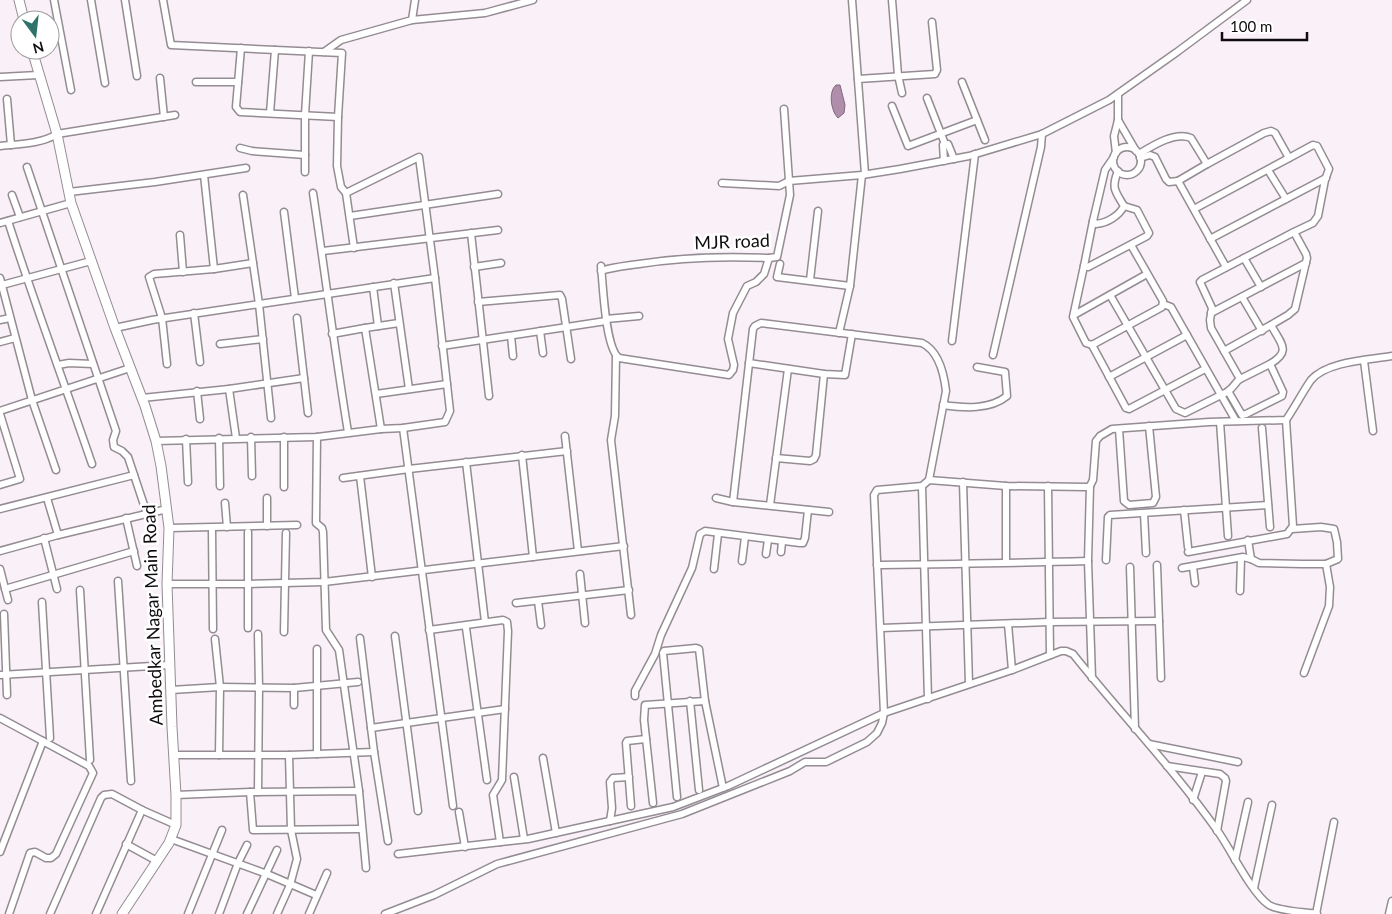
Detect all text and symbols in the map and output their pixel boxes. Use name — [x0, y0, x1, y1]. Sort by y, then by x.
north arrow — [10, 10, 60, 60]
scale bar — [1222, 10, 1307, 42]
text: 100 m — [1230, 17, 1272, 35]
text: N — [31, 38, 46, 58]
street label: MJR road — [694, 229, 770, 253]
street label: Ambedkar Nagar Main Road — [137, 504, 167, 726]

